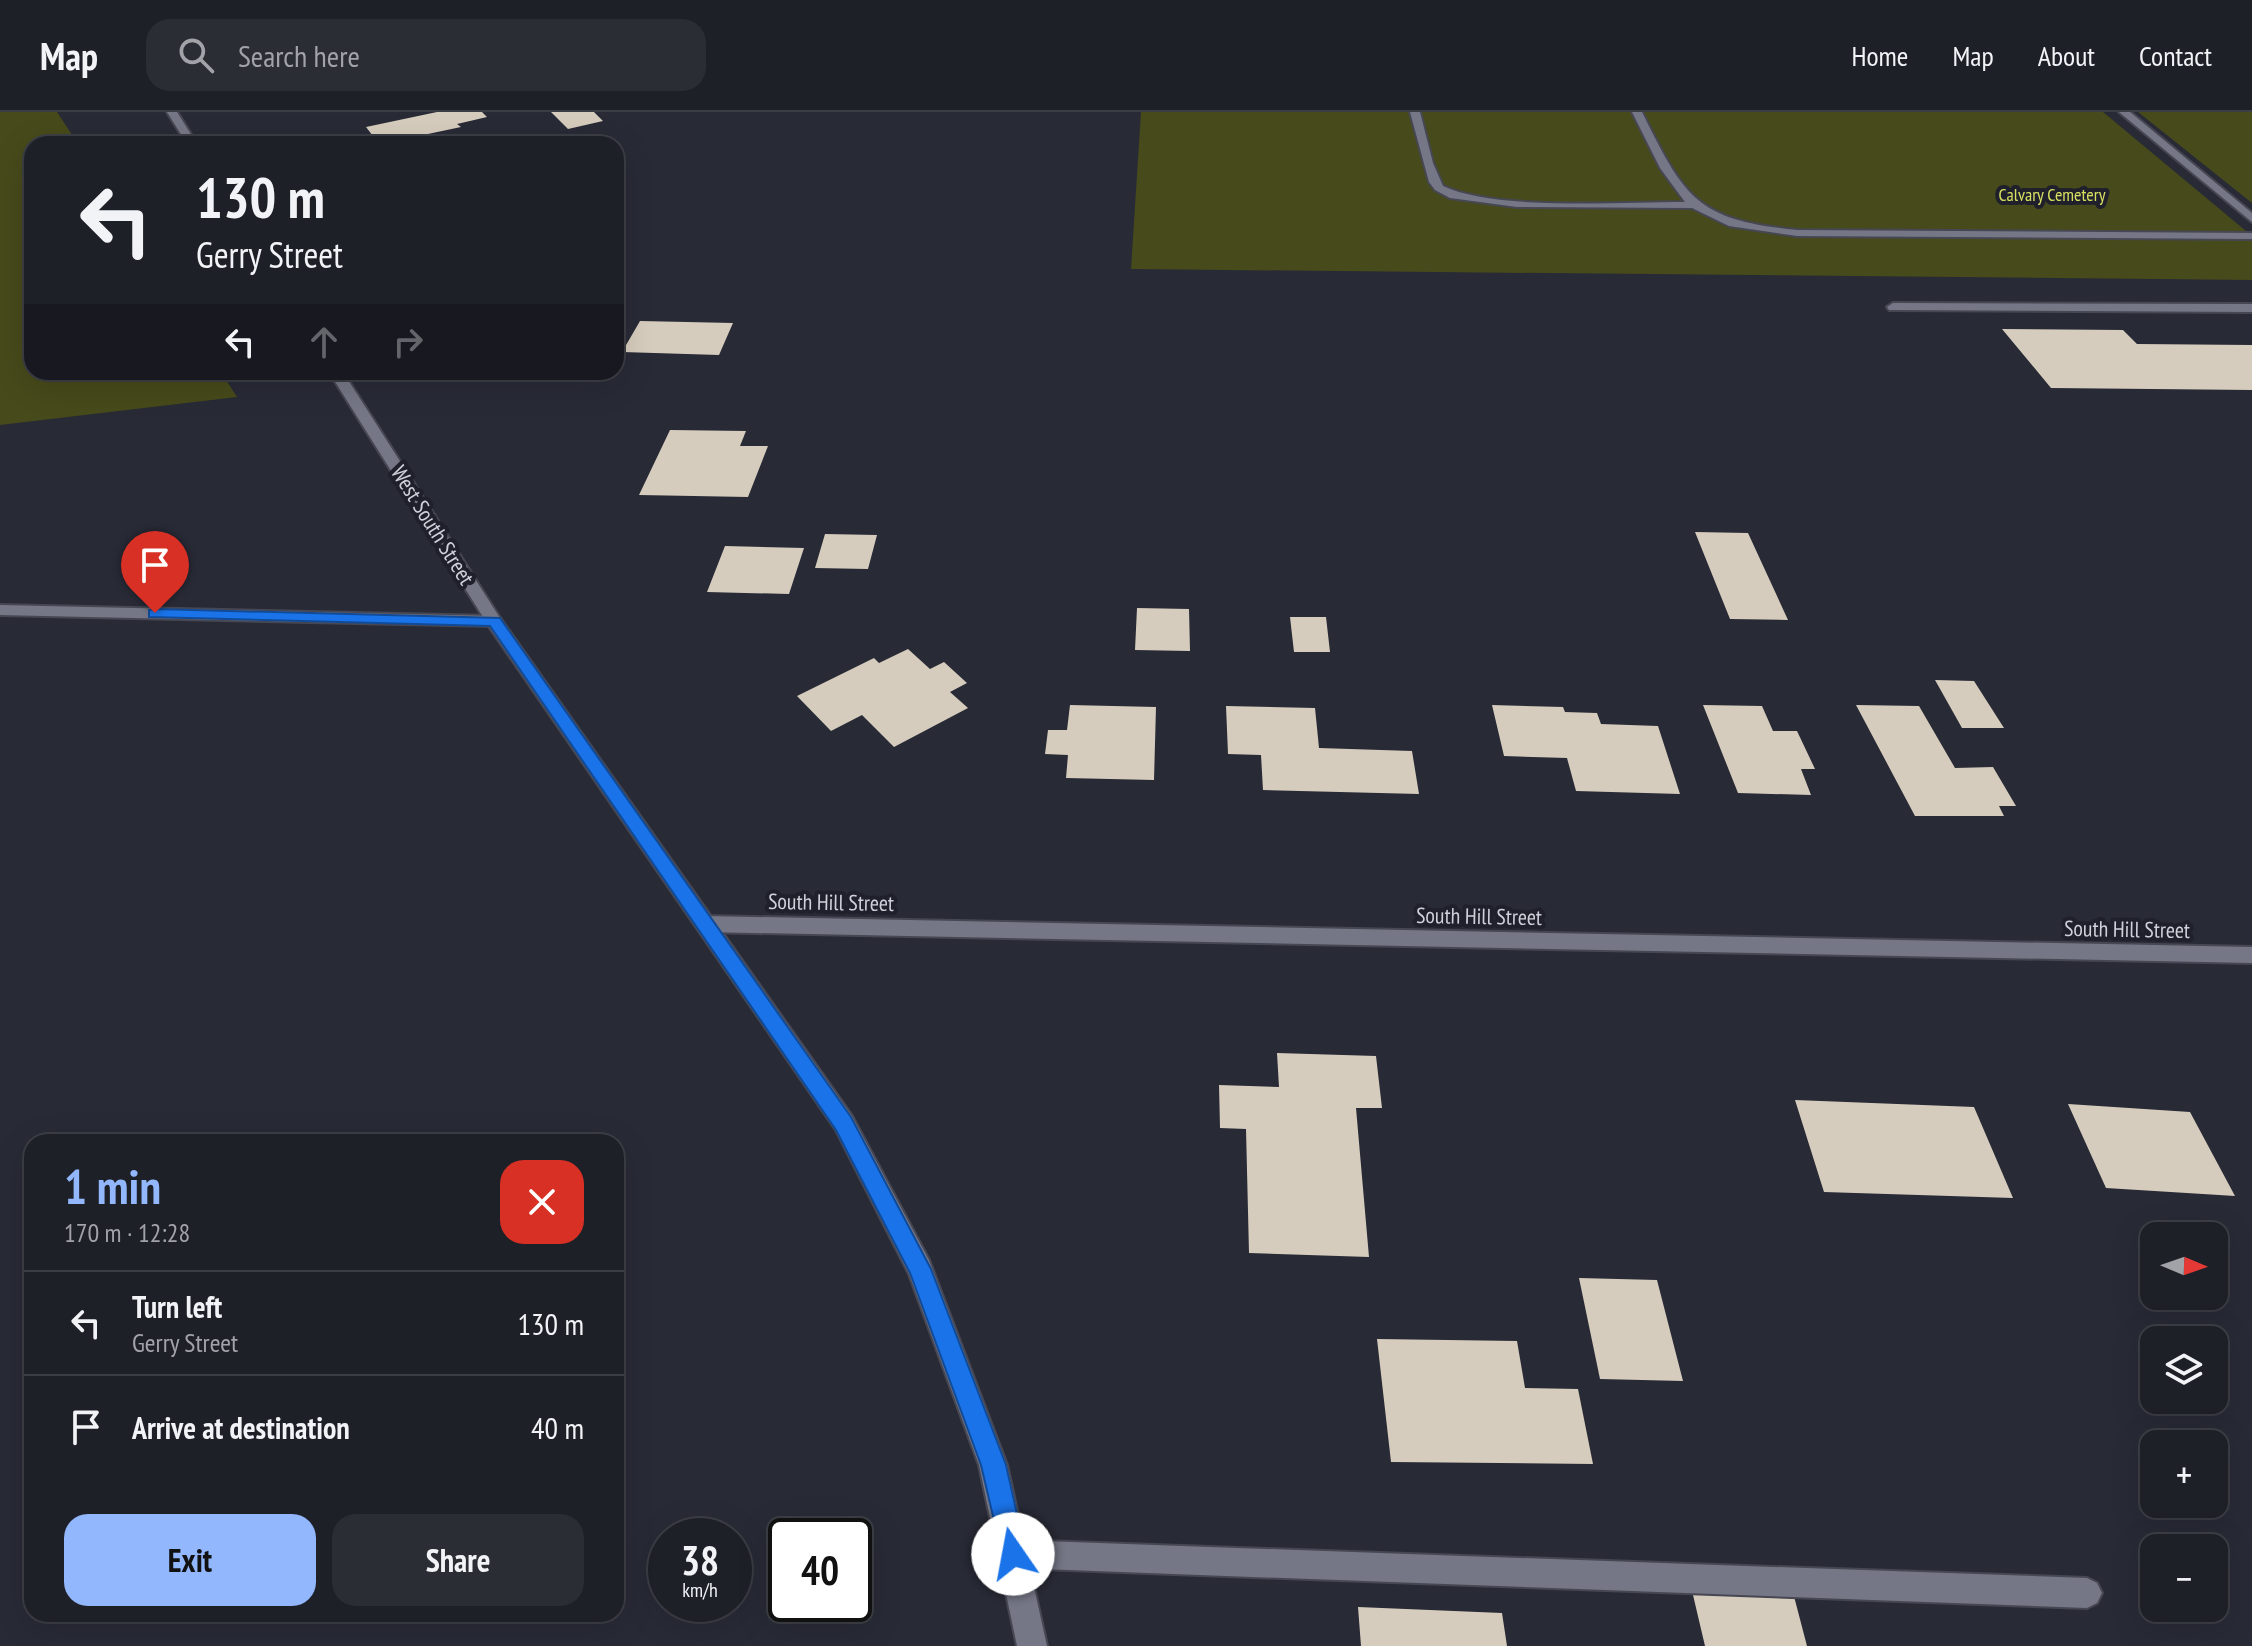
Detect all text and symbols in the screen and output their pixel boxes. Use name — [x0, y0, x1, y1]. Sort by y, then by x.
search box — [146, 19, 706, 91]
text: Map — [40, 31, 98, 80]
icon: search — [174, 33, 218, 77]
text: Search here — [238, 36, 360, 75]
text: Home — [1852, 37, 1908, 74]
text: Map — [1952, 37, 1994, 74]
text: About — [2038, 37, 2095, 74]
text: Contact — [2139, 37, 2212, 74]
text: 130 m — [196, 161, 325, 233]
icon: left — [64, 168, 168, 272]
park label: Calvary Cemetery — [1999, 183, 2106, 206]
text: Gerry Street — [196, 231, 343, 278]
icon: left — [218, 320, 262, 364]
icon: ahead — [302, 320, 346, 364]
icon: right — [386, 320, 430, 364]
street label: West South Street — [385, 460, 481, 590]
pin — [121, 531, 189, 613]
icon: arrive — [133, 543, 177, 587]
street label: South Hill Street — [768, 887, 894, 917]
street label: South Hill Street — [1416, 901, 1542, 931]
street label: South Hill Street — [2064, 914, 2190, 944]
text: 1 min — [64, 1155, 161, 1217]
button: close — [500, 1160, 584, 1244]
text: 170 m · 12:28 — [64, 1216, 190, 1249]
north arrow — [2140, 1222, 2228, 1310]
map controls — [2140, 1222, 2228, 1622]
text: Turn left — [132, 1287, 222, 1326]
icon: left — [64, 1301, 108, 1345]
text: 130 m — [518, 1304, 584, 1343]
text: Gerry Street — [132, 1326, 238, 1359]
button: layers — [2140, 1326, 2228, 1414]
icon: arrive — [64, 1405, 108, 1449]
text: Arrive at destination — [132, 1408, 350, 1447]
text: 40 m — [531, 1408, 584, 1447]
button: + — [2140, 1430, 2228, 1518]
position arrow — [971, 1512, 1055, 1596]
button: Exit — [64, 1514, 316, 1606]
button: Share — [332, 1514, 584, 1606]
speed limit sign: 40 — [768, 1518, 872, 1622]
text: 38 — [681, 1534, 719, 1586]
button: − — [2140, 1534, 2228, 1622]
text: km/h — [682, 1577, 718, 1603]

